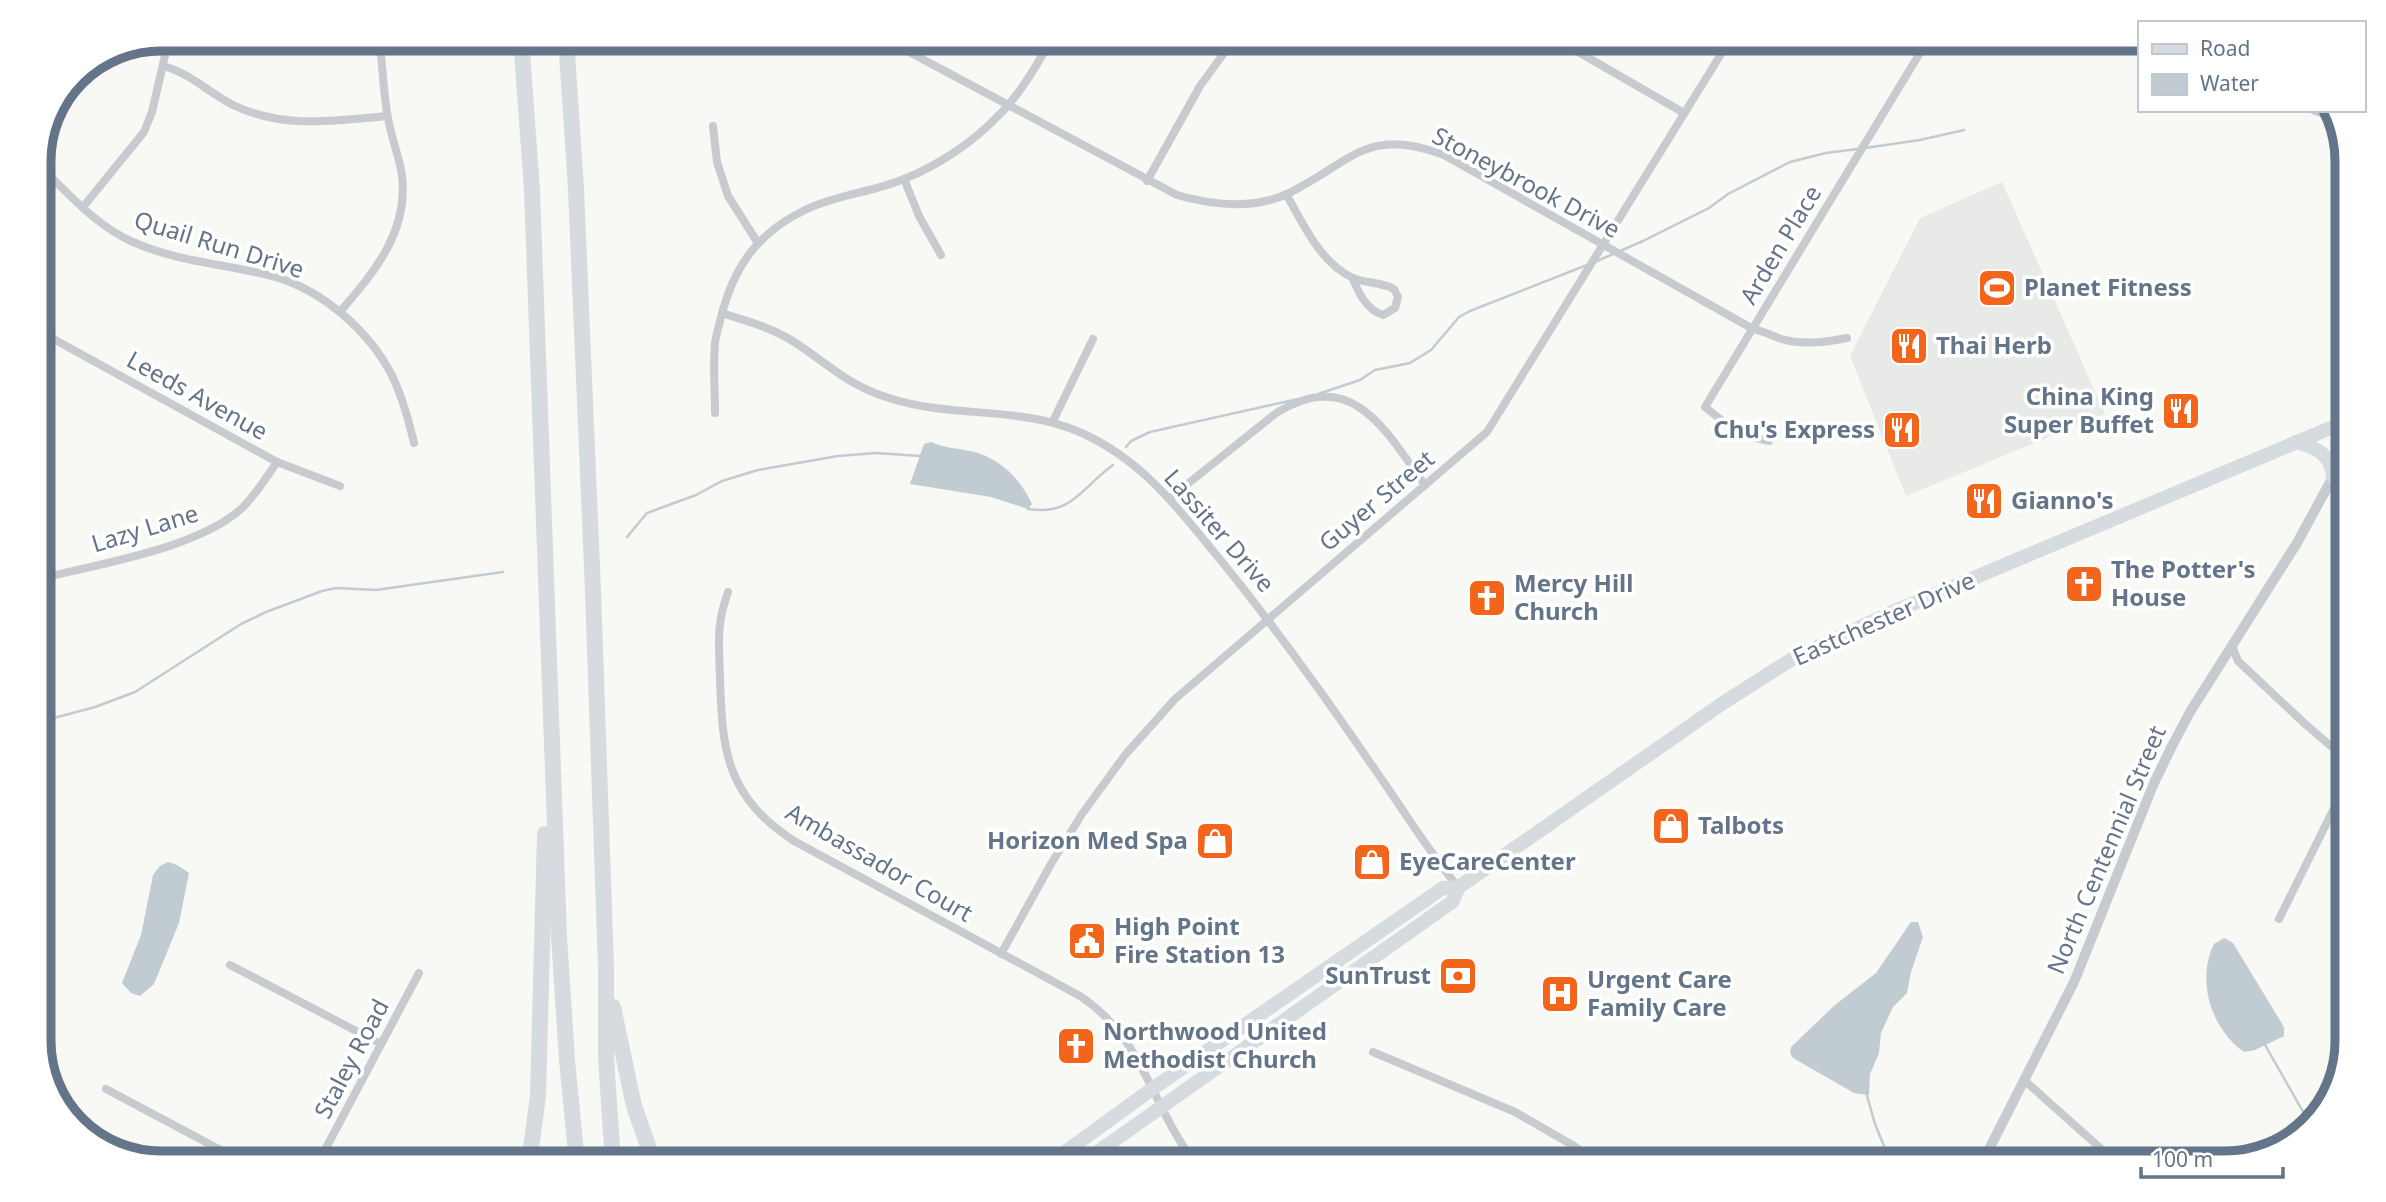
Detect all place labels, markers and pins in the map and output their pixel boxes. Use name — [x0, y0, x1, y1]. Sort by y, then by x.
sports icon: Planet Fitness — [1976, 267, 2018, 309]
place label: Planet Fitness — [2024, 270, 2192, 303]
restaurant icon: Thai Herb — [1888, 325, 1930, 367]
place label: Thai Herb — [1936, 328, 2052, 361]
place label: China King Super Buffet — [2004, 379, 2154, 440]
restaurant icon: China King Super Buffet — [2160, 390, 2202, 432]
restaurant icon: Chu's Express — [1881, 409, 1923, 451]
place label: Chu's Express — [1713, 412, 1875, 445]
restaurant icon: Gianno's — [1963, 480, 2005, 522]
place label: Gianno's — [2011, 483, 2114, 516]
place label: The Potter's House — [2111, 552, 2255, 613]
church icon: The Potter's House — [2063, 563, 2105, 605]
place label: Mercy Hill Church — [1514, 566, 1633, 627]
church icon: Mercy Hill Church — [1466, 577, 1508, 619]
shop icon: Talbots — [1650, 805, 1692, 847]
place label: Talbots — [1698, 808, 1784, 841]
shop icon: Horizon Med Spa — [1194, 820, 1236, 862]
place label: Horizon Med Spa — [987, 823, 1188, 856]
shop icon: EyeCareCenter — [1351, 841, 1393, 883]
place label: EyeCareCenter — [1399, 844, 1576, 877]
place label: High Point Fire Station 13 — [1114, 909, 1285, 970]
public building icon: High Point Fire Station 13 — [1066, 920, 1108, 962]
bank icon: SunTrust — [1437, 955, 1479, 997]
place label: SunTrust — [1325, 958, 1431, 991]
place label: Urgent Care Family Care — [1587, 962, 1732, 1023]
hospital icon: Urgent Care Family Care — [1539, 973, 1581, 1015]
place label: Northwood United Methodist Church — [1103, 1014, 1327, 1075]
church icon: Northwood United Methodist Church — [1055, 1025, 1097, 1067]

